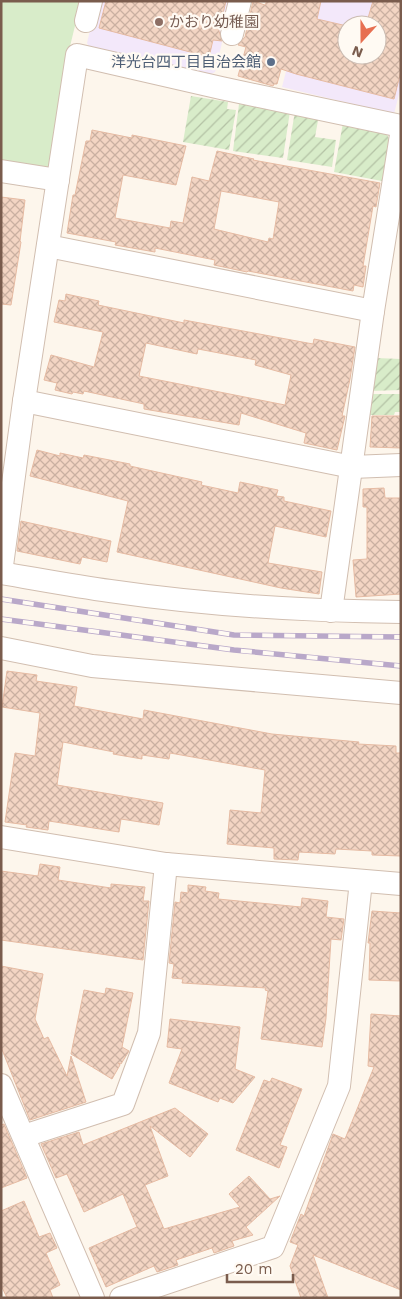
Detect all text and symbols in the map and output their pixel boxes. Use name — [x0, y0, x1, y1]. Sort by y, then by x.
place label: かおり幼稚園 — [169, 13, 259, 31]
north arrow — [337, 15, 387, 65]
marker: かおり幼稚園 — [153, 16, 165, 28]
text: N — [350, 43, 365, 61]
place label: 洋光台四丁目自治会館 — [111, 53, 261, 71]
marker: 洋光台四丁目自治会館 — [265, 56, 277, 68]
scale bar — [227, 1252, 293, 1284]
text: 20 m — [235, 1260, 273, 1278]

